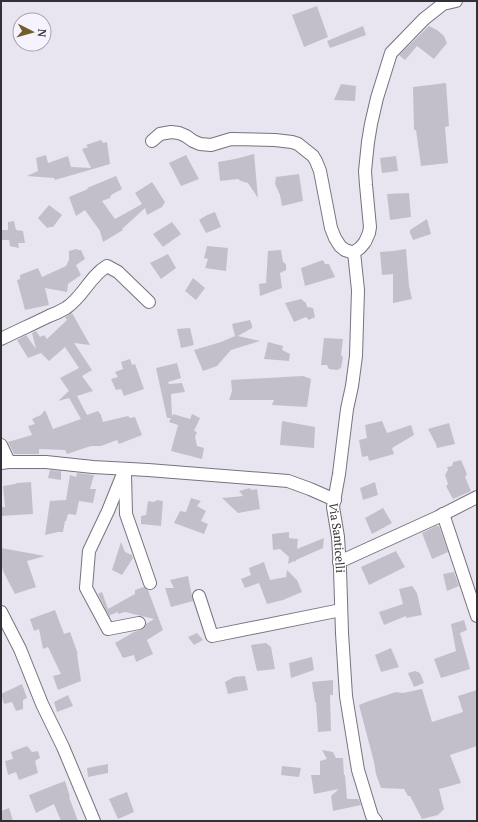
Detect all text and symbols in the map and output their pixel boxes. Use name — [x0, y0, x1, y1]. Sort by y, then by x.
north arrow — [12, 12, 52, 52]
text: N — [34, 28, 49, 39]
street label: Via Santicelli — [325, 501, 348, 573]

